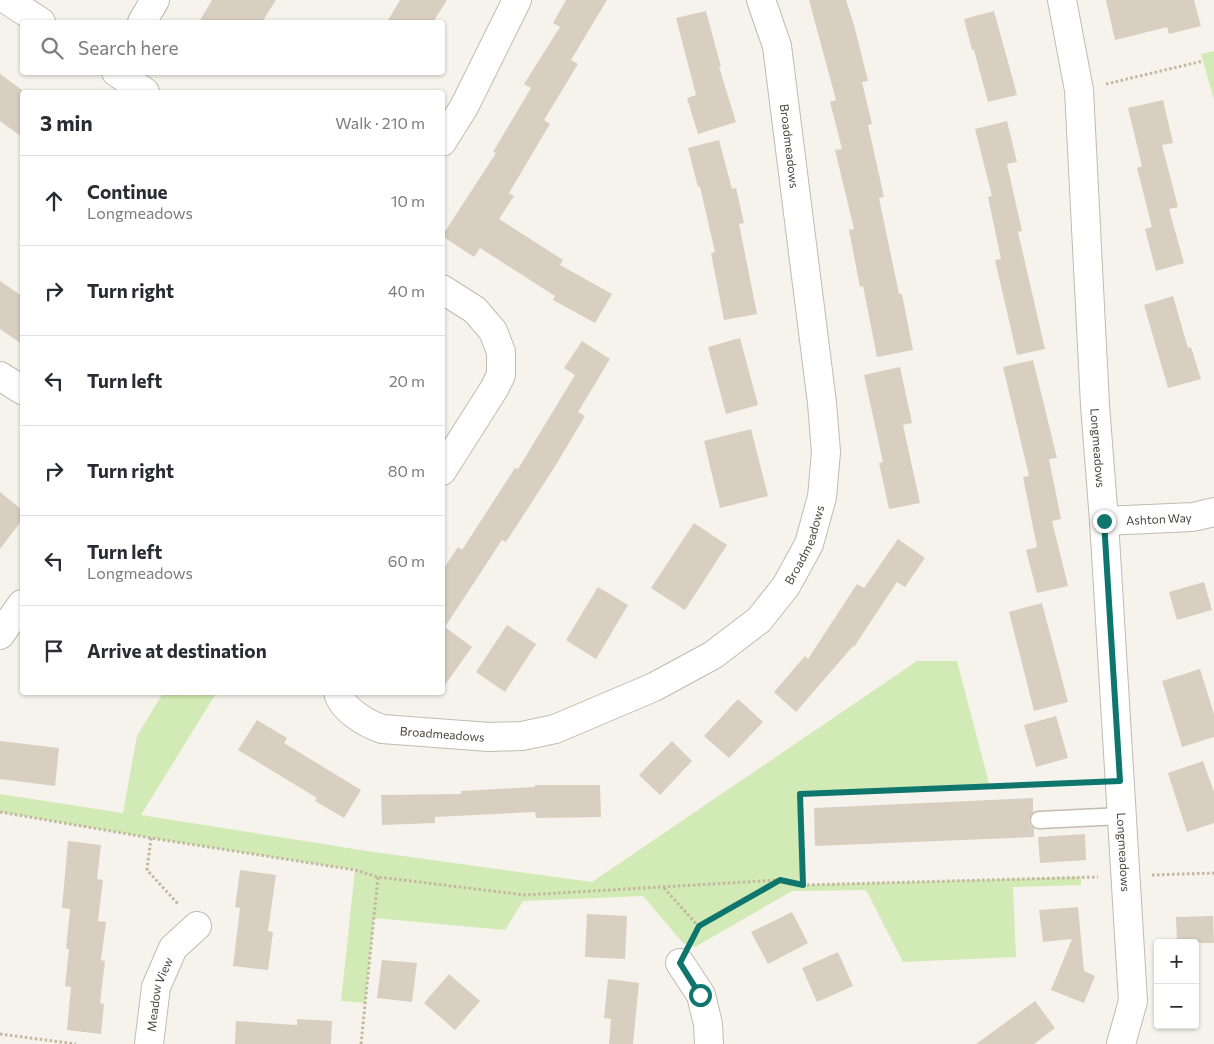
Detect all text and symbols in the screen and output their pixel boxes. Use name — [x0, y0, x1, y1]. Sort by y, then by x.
search box — [20, 20, 445, 75]
icon: search — [38, 34, 66, 62]
text: Search here — [78, 36, 178, 59]
street label: Broadmeadows — [778, 103, 802, 189]
text: 3 min — [40, 110, 93, 135]
text: Walk · 210 m — [335, 113, 425, 132]
text: Continue — [87, 180, 167, 203]
icon: ahead — [40, 187, 68, 215]
text: 10 m — [391, 191, 425, 210]
text: Longmeadows — [87, 203, 193, 222]
icon: right — [40, 277, 68, 305]
text: Turn right — [87, 279, 174, 302]
text: 40 m — [388, 281, 425, 300]
icon: left — [40, 367, 68, 395]
text: Turn left — [87, 369, 162, 392]
text: 20 m — [389, 371, 425, 390]
street label: Longmeadows — [1088, 408, 1108, 488]
icon: right — [40, 457, 68, 485]
text: Turn right — [87, 459, 174, 482]
text: 80 m — [388, 461, 425, 480]
street label: Broadmeadows — [781, 504, 826, 587]
route end — [1093, 510, 1116, 533]
street label: Ashton Way — [1126, 510, 1192, 527]
text: Turn left — [87, 540, 162, 563]
icon: left — [40, 547, 68, 575]
text: 60 m — [388, 551, 425, 570]
text: Longmeadows — [87, 563, 193, 582]
icon: arrive — [40, 637, 68, 665]
text: Arrive at destination — [87, 639, 267, 662]
street label: Broadmeadows — [399, 723, 485, 744]
street label: Longmeadows — [1115, 812, 1133, 892]
map controls — [1154, 939, 1199, 1029]
button: + — [1154, 939, 1199, 984]
street label: Meadow View — [144, 954, 175, 1032]
route start — [689, 984, 712, 1007]
button: − — [1154, 984, 1199, 1029]

